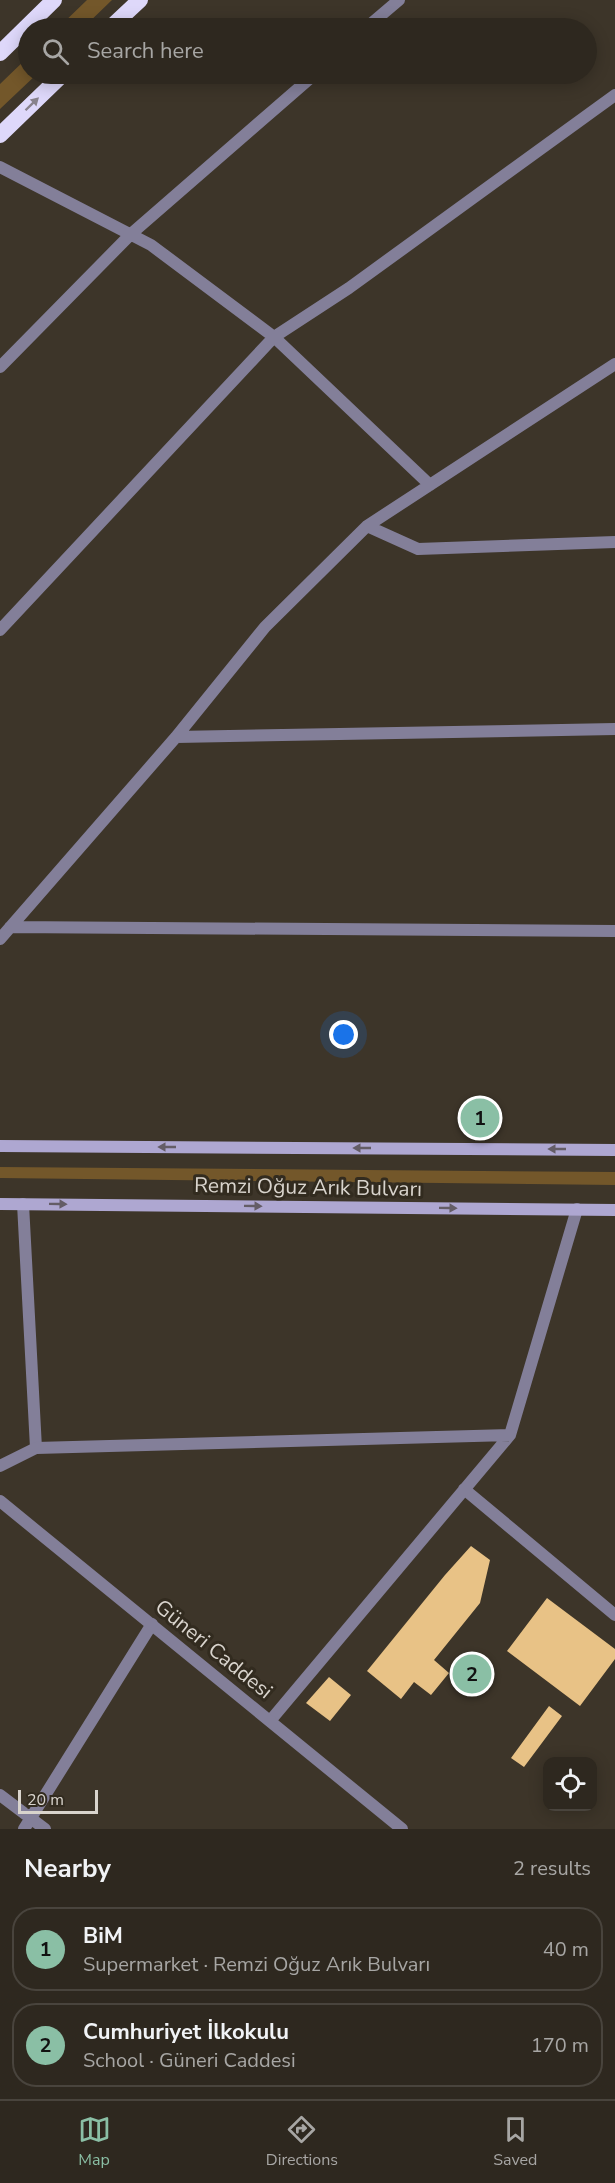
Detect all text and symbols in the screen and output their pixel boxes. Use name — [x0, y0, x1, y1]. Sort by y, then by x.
search box — [18, 18, 597, 84]
icon: search — [39, 35, 72, 68]
text: Search here — [87, 36, 204, 66]
one-way arrow — [24, 97, 39, 111]
your location — [329, 1020, 358, 1049]
pin: 1 — [460, 1096, 500, 1140]
one-way arrow — [157, 1142, 176, 1152]
one-way arrow — [352, 1143, 371, 1153]
one-way arrow — [547, 1144, 566, 1154]
street label: Remzi Oğuz Arık Bulvarı — [194, 1171, 422, 1203]
one-way arrow — [49, 1199, 68, 1209]
one-way arrow — [244, 1201, 263, 1211]
one-way arrow — [439, 1203, 458, 1213]
street label: Güneri Caddesi — [149, 1593, 279, 1705]
pin: 2 — [452, 1652, 492, 1696]
map controls — [543, 1757, 597, 1811]
button: locate — [543, 1757, 597, 1811]
scale bar — [18, 1787, 98, 1814]
text: 20 m — [27, 1789, 64, 1811]
text: Nearby — [24, 1851, 111, 1886]
text: 2 results — [513, 1855, 591, 1882]
text: BiM — [83, 1921, 123, 1951]
text: 1 — [40, 1936, 52, 1963]
text: 40 m — [543, 1936, 589, 1963]
text: Supermarket · Remzi Oğuz Arık Bulvarı — [83, 1951, 430, 1978]
text: Cumhuriyet İlkokulu — [83, 2017, 289, 2047]
text: 2 — [40, 2032, 52, 2059]
text: 170 m — [531, 2032, 589, 2059]
text: School · Güneri Caddesi — [83, 2047, 296, 2074]
tab: Map — [78, 2113, 111, 2171]
tab: Directions — [266, 2113, 338, 2171]
tab: Saved — [493, 2113, 537, 2171]

